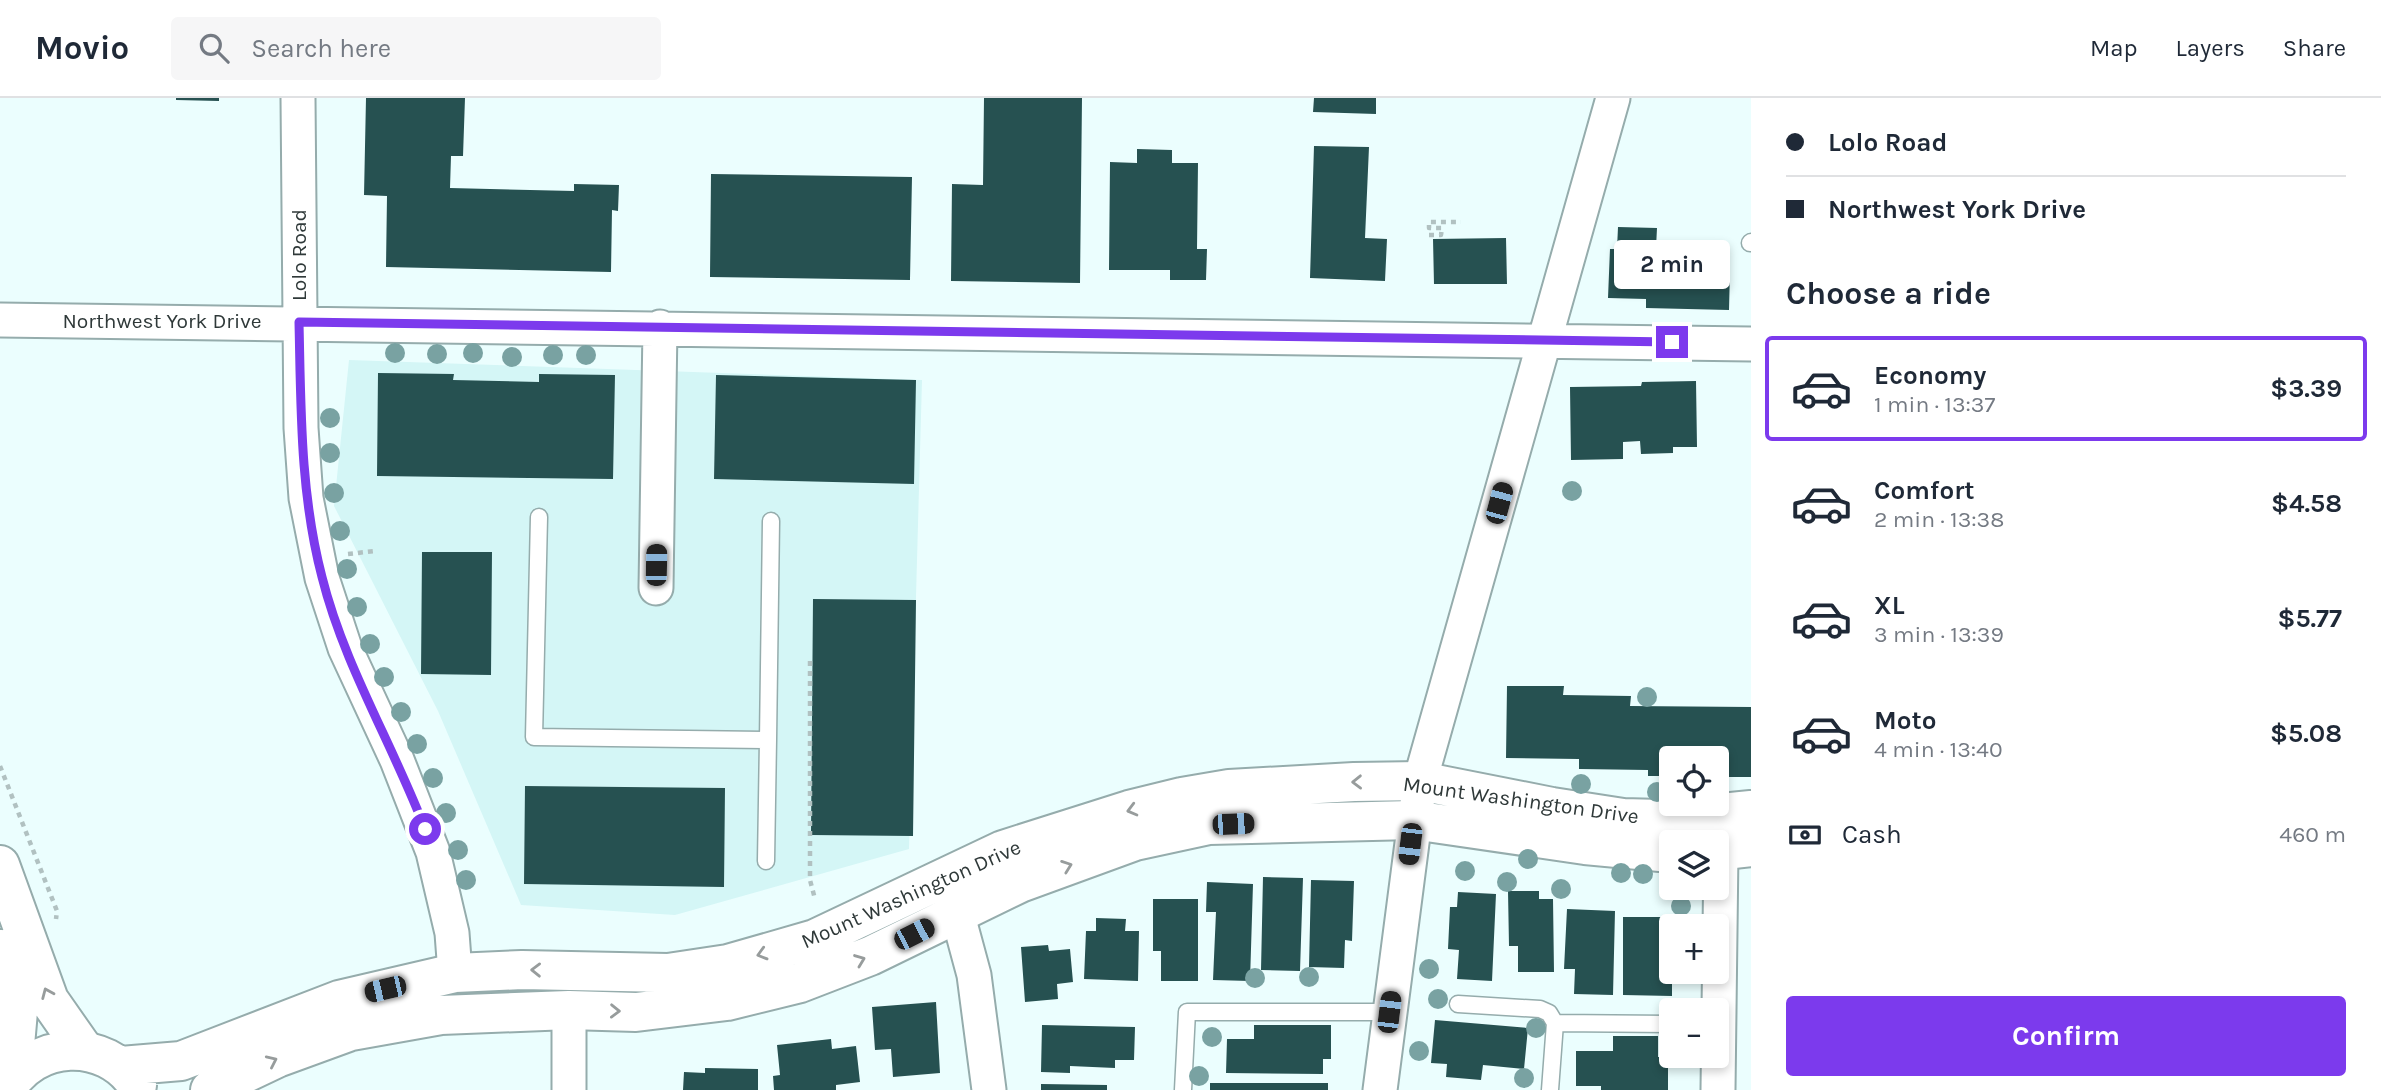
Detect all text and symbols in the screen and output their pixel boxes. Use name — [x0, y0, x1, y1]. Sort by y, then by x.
search box — [171, 17, 661, 80]
text: Movio — [35, 29, 129, 67]
icon: search — [195, 29, 233, 67]
text: Search here — [251, 33, 391, 64]
text: Map — [2090, 34, 2138, 62]
text: Layers — [2176, 34, 2245, 62]
text: Share — [2283, 34, 2346, 62]
text: Lolo Road — [1828, 127, 1947, 158]
text: Northwest York Drive — [1828, 194, 2086, 225]
street label: Lolo Road — [287, 209, 311, 301]
callout: 2 min — [1614, 240, 1730, 289]
text: 2 min — [1640, 251, 1704, 278]
text: Choose a ride — [1786, 275, 1991, 312]
street label: Northwest York Drive — [62, 309, 262, 333]
route end — [1656, 326, 1688, 358]
icon: car — [1790, 357, 1853, 420]
text: Economy — [1874, 360, 1986, 391]
text: $3.39 — [2270, 373, 2342, 404]
text: 1 min · 13:37 — [1874, 391, 1995, 418]
icon: car — [1790, 472, 1853, 535]
text: Comfort — [1874, 475, 1975, 506]
car — [1484, 480, 1515, 526]
text: $4.58 — [2271, 488, 2342, 519]
text: 2 min · 13:38 — [1874, 506, 2004, 533]
car — [646, 544, 667, 586]
icon: car — [1790, 587, 1853, 650]
text: XL — [1874, 590, 1905, 621]
text: $5.77 — [2277, 603, 2342, 634]
text: 3 min · 13:39 — [1874, 621, 2004, 648]
icon: car — [1790, 702, 1853, 765]
text: Moto — [1874, 705, 1936, 736]
text: $5.08 — [2270, 718, 2342, 749]
text: 4 min · 13:40 — [1874, 736, 2003, 763]
map controls — [1659, 746, 1729, 1068]
button: locate — [1659, 746, 1729, 816]
street label: Mount Washington Drive — [1402, 772, 1640, 828]
one-way arrow — [1352, 774, 1362, 790]
one-way arrow — [1126, 801, 1138, 816]
route start — [409, 813, 441, 845]
car — [1212, 813, 1255, 835]
icon: cash — [1786, 816, 1824, 854]
text: Cash — [1842, 819, 1902, 850]
text: 460 m — [2279, 821, 2346, 848]
car — [1398, 822, 1423, 866]
button: layers — [1659, 830, 1729, 900]
street label: Mount Washington Drive — [798, 835, 1024, 953]
one-way arrow — [1060, 860, 1072, 874]
button: + — [1659, 914, 1729, 984]
car — [891, 915, 938, 953]
one-way arrow — [756, 946, 768, 961]
one-way arrow — [853, 955, 865, 969]
one-way arrow — [530, 963, 541, 978]
car — [363, 974, 408, 1004]
one-way arrow — [42, 988, 56, 1000]
car — [1377, 990, 1402, 1034]
button: Confirm — [1786, 996, 2346, 1076]
button: − — [1659, 998, 1729, 1068]
one-way arrow — [610, 1003, 621, 1019]
one-way arrow — [265, 1055, 277, 1069]

